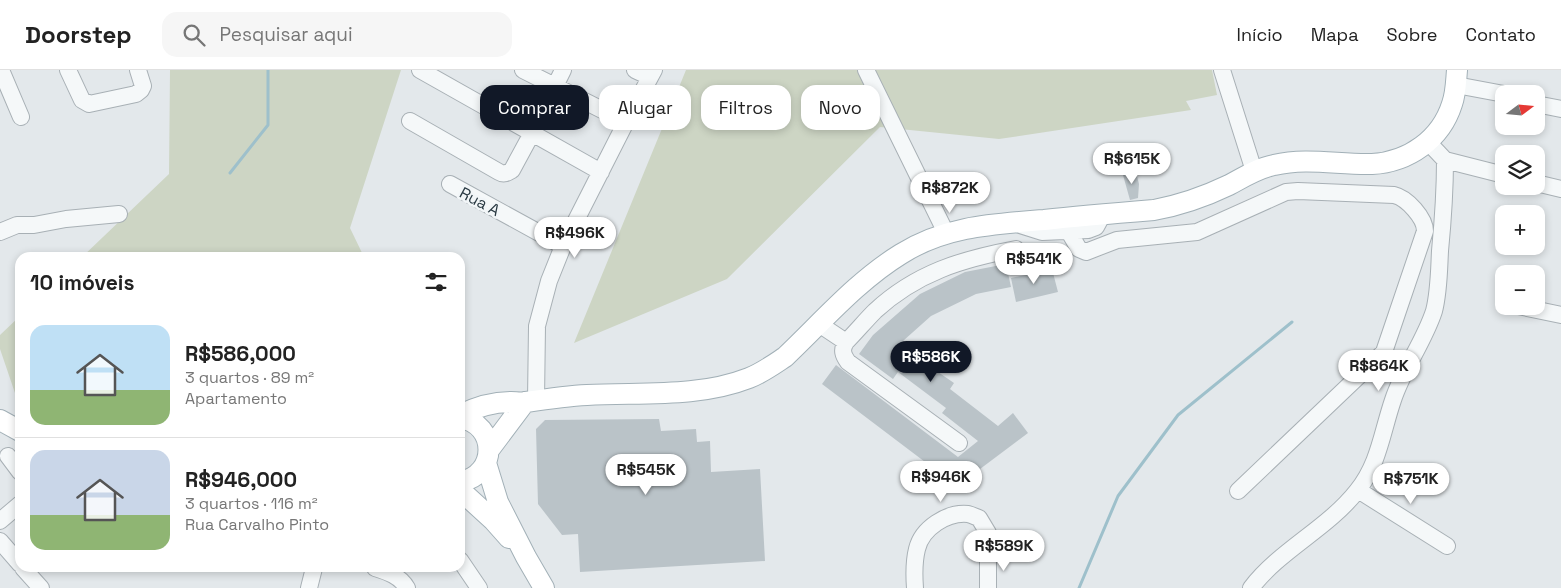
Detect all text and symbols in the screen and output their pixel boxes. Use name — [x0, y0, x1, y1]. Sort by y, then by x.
search box — [162, 12, 512, 57]
text: Doorstep — [25, 19, 132, 50]
icon: search — [180, 21, 208, 49]
text: Pesquisar aqui — [220, 22, 353, 47]
text: Início — [1237, 23, 1283, 46]
text: Mapa — [1311, 23, 1359, 46]
text: Sobre — [1387, 23, 1437, 46]
text: Contato — [1465, 23, 1536, 46]
chip: Comprar — [480, 85, 589, 130]
chip: Alugar — [599, 85, 691, 130]
chip: Filtros — [701, 85, 791, 130]
chip: Novo — [801, 85, 880, 130]
north arrow — [1495, 85, 1545, 135]
map controls — [1495, 85, 1545, 315]
pin: R$615K — [1091, 142, 1173, 185]
button: layers — [1495, 145, 1545, 195]
text: R$615K — [1104, 148, 1160, 169]
pin: R$872K — [909, 172, 991, 214]
text: R$872K — [921, 177, 979, 198]
street label: Rua A — [456, 182, 504, 221]
button: + — [1495, 205, 1545, 255]
pin: R$496K — [534, 216, 616, 259]
text: R$496K — [545, 222, 605, 243]
pin: R$541K — [993, 242, 1075, 285]
text: R$541K — [1006, 248, 1062, 269]
button: − — [1495, 265, 1545, 315]
icon: filters — [422, 268, 450, 296]
text: 10 imóveis — [30, 269, 134, 296]
text: R$586,000 — [185, 340, 296, 367]
pin: R$586K — [890, 340, 972, 383]
icon: home — [70, 345, 130, 405]
text: R$586K — [902, 346, 960, 367]
pin: R$864K — [1338, 350, 1420, 392]
text: R$864K — [1349, 355, 1409, 376]
text: 3 quartos · 89 m² — [185, 367, 314, 388]
text: Apartamento — [185, 388, 287, 409]
pin: R$545K — [605, 454, 687, 496]
text: R$545K — [616, 459, 676, 480]
pin: R$946K — [900, 460, 982, 503]
pin: R$751K — [1370, 462, 1452, 505]
text: R$946,000 — [185, 466, 297, 493]
text: R$946K — [911, 466, 971, 487]
text: R$751K — [1383, 468, 1439, 489]
icon: home — [70, 470, 130, 530]
text: 3 quartos · 116 m² — [185, 493, 318, 514]
text: Rua Carvalho Pinto — [185, 514, 329, 535]
pin: R$589K — [963, 530, 1045, 572]
text: R$589K — [975, 535, 1033, 556]

